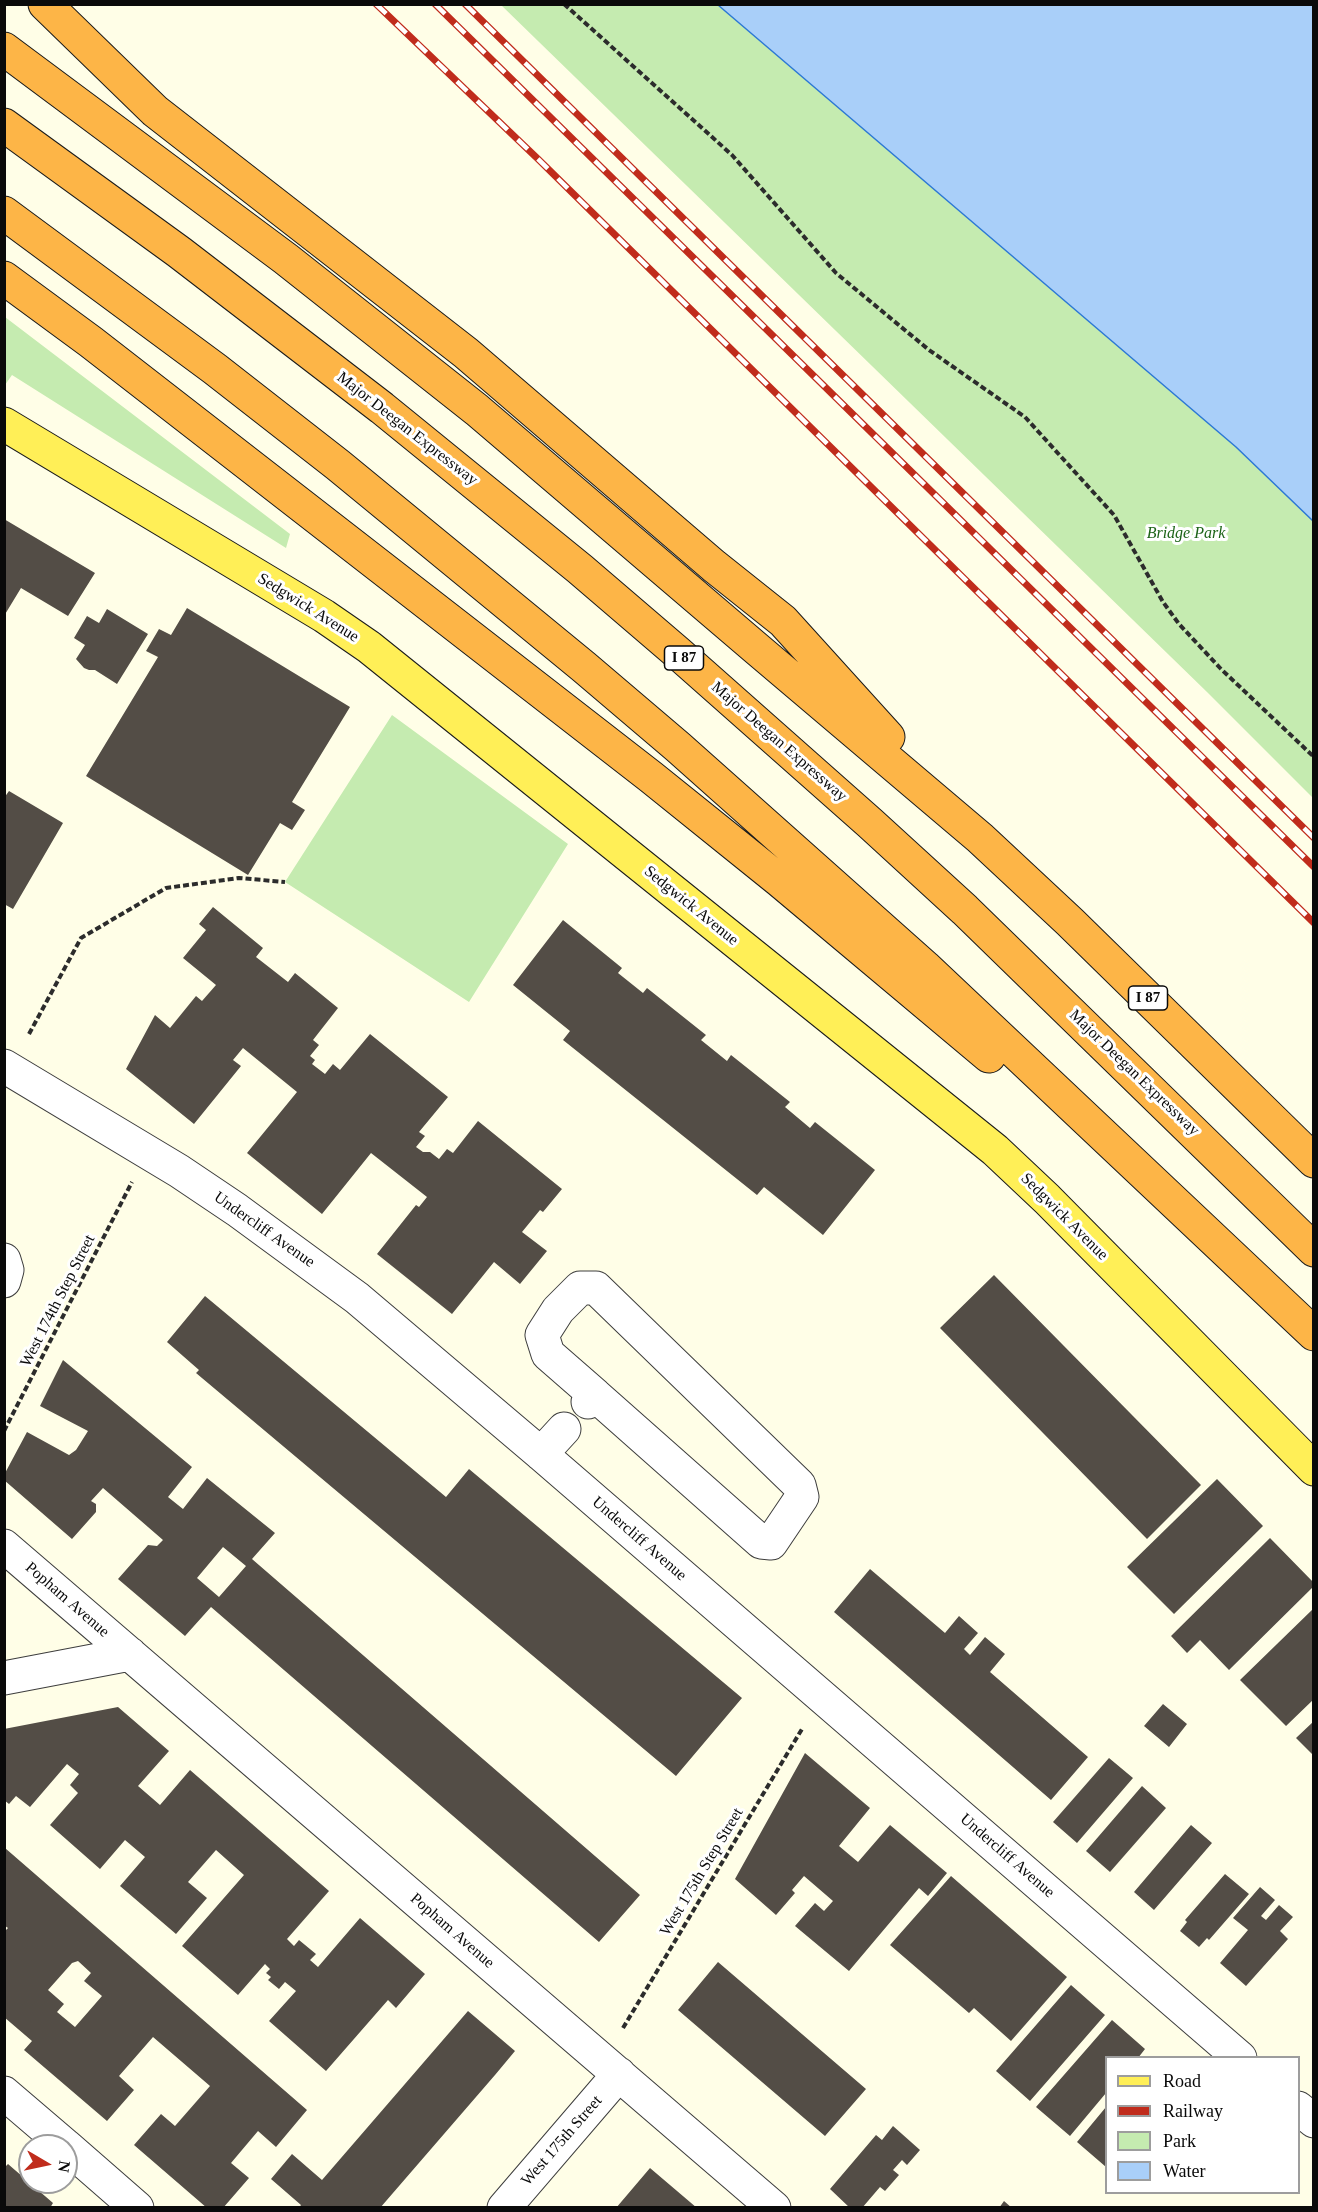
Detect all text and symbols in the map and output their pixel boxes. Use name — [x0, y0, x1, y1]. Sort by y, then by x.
street label: Major Deegan Expressway — [333, 368, 481, 490]
park label: Bridge Park — [1147, 524, 1225, 544]
street label: Sedgwick Avenue — [254, 569, 362, 647]
road number: I 87 — [664, 646, 704, 670]
street label: Major Deegan Expressway — [707, 678, 851, 806]
street label: Sedgwick Avenue — [640, 862, 742, 950]
road number: I 87 — [1128, 986, 1168, 1010]
street label: Major Deegan Expressway — [1065, 1006, 1203, 1140]
street label: Sedgwick Avenue — [1016, 1169, 1112, 1265]
street label: Undercliff Avenue — [210, 1188, 318, 1272]
street label: West 174th Step Street — [16, 1232, 100, 1370]
street label: Undercliff Avenue — [588, 1493, 690, 1585]
street label: Popham Avenue — [21, 1558, 113, 1642]
street label: West 175th Step Street — [656, 1805, 748, 1939]
street label: Undercliff Avenue — [956, 1810, 1058, 1902]
street label: Popham Avenue — [406, 1889, 498, 1973]
legend — [1105, 2056, 1300, 2194]
text: Road — [1163, 2071, 1201, 2091]
street label: West 175th Street — [518, 2092, 606, 2190]
text: Railway — [1163, 2101, 1223, 2121]
text: Park — [1163, 2131, 1196, 2151]
north arrow — [18, 2134, 78, 2194]
text: N — [55, 2160, 74, 2174]
text: Water — [1163, 2161, 1206, 2181]

